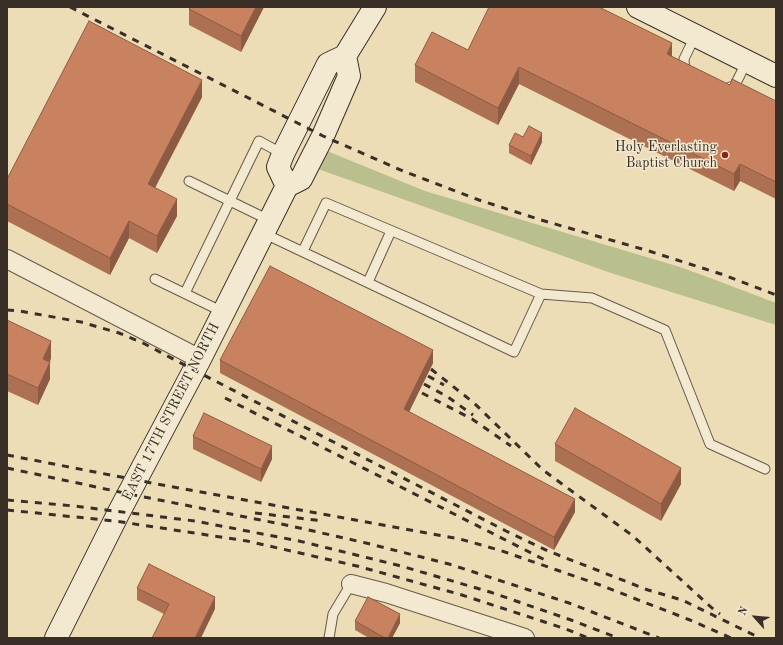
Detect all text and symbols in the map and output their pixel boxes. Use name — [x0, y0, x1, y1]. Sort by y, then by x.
place label: Holy Everlasting Baptist Church — [615, 139, 717, 172]
marker: Holy Everlasting Baptist Church — [720, 150, 730, 160]
street label: EAST 17TH STREET NORTH — [119, 320, 223, 504]
north arrow — [735, 597, 775, 637]
text: N — [737, 605, 751, 618]

